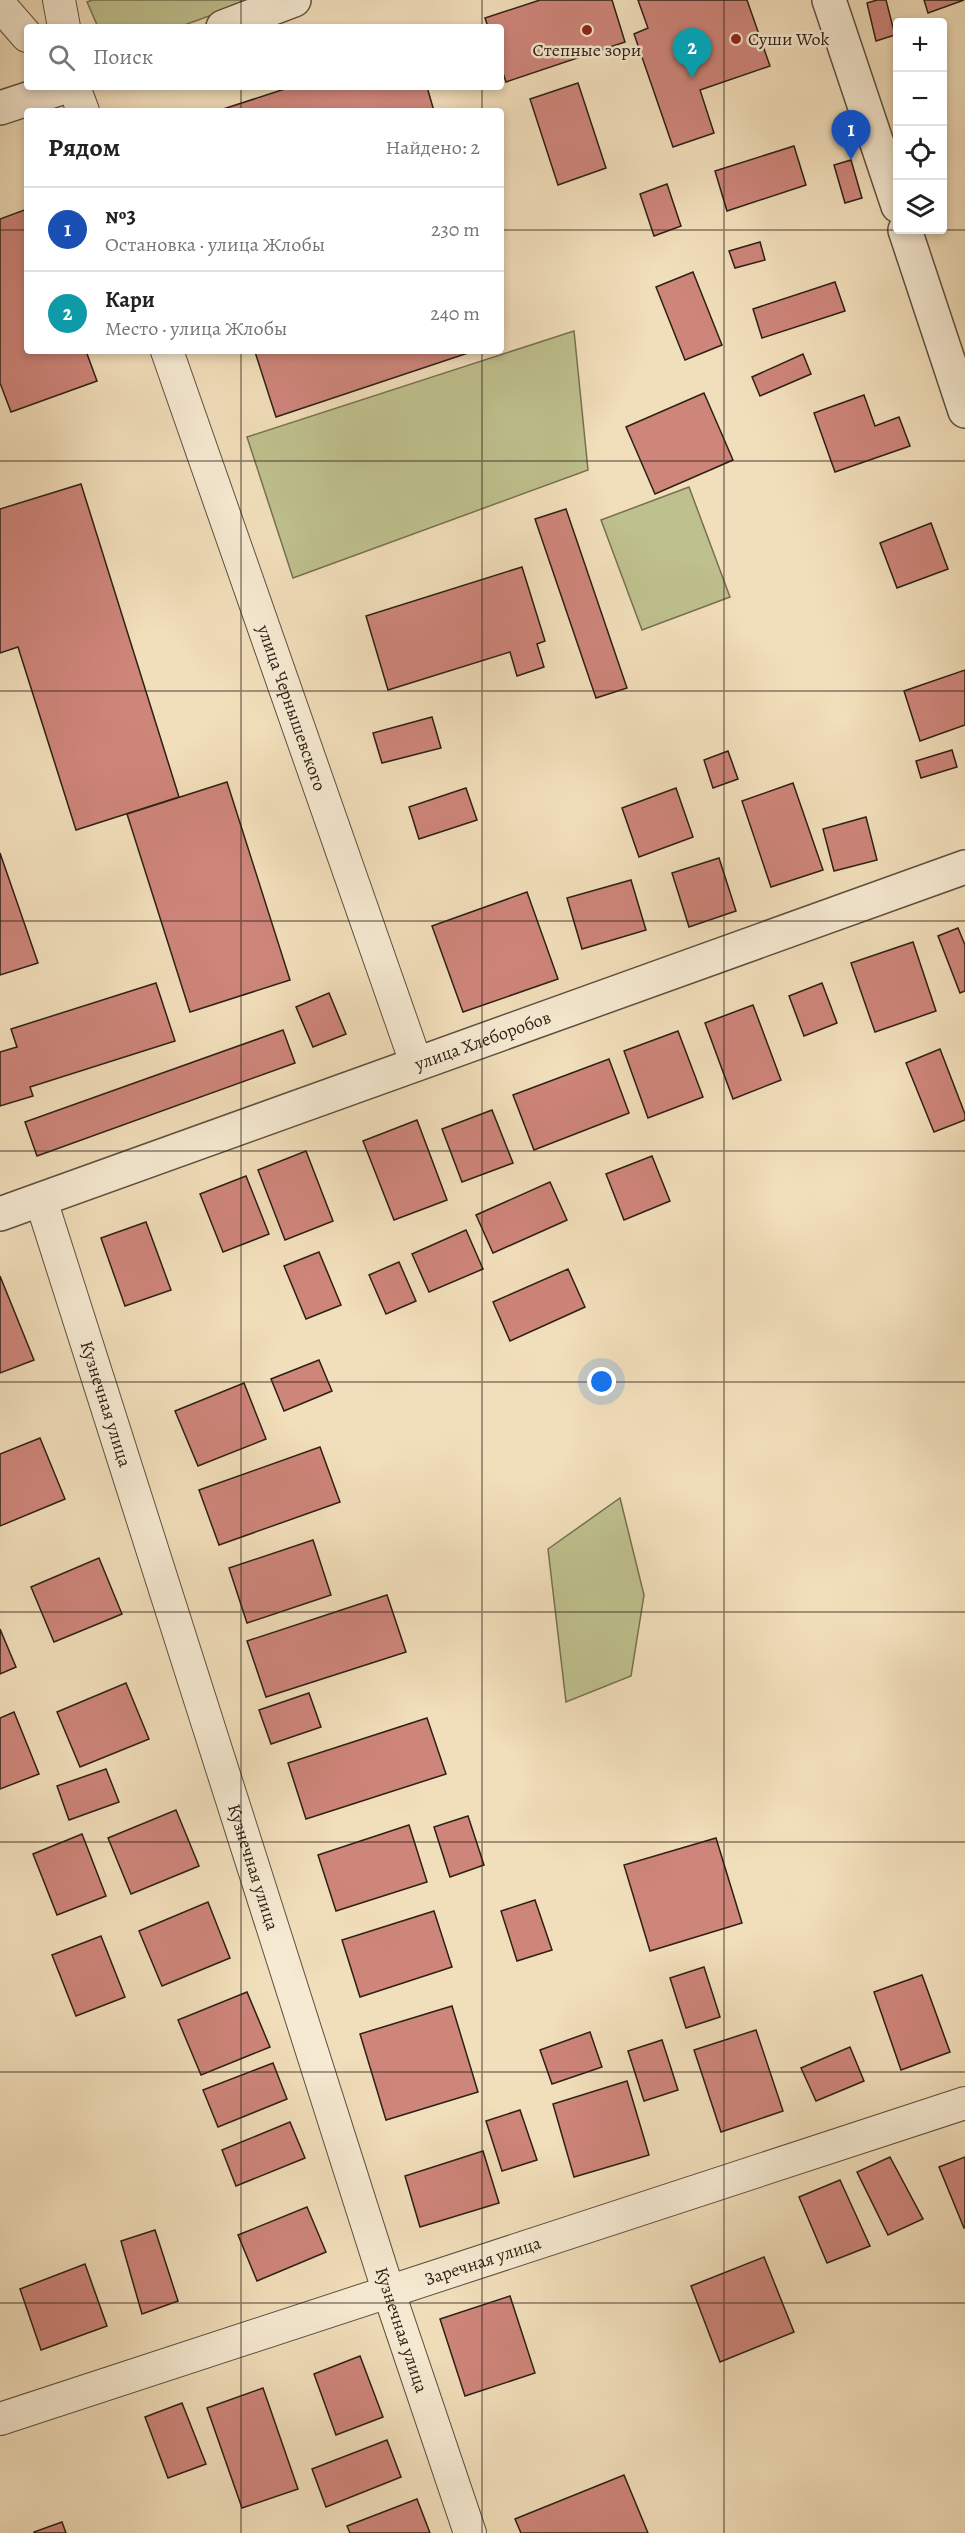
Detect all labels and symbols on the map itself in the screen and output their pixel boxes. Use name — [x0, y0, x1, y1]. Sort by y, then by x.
marker: Степные зори — [580, 23, 594, 37]
place label: Суши Wok — [748, 27, 829, 51]
pin: 2 — [672, 28, 712, 78]
marker: Суши Wok — [729, 32, 743, 46]
place label: Степные зори — [533, 38, 641, 62]
pin: 1 — [832, 110, 870, 160]
street label: улица Чернышевского — [251, 621, 332, 794]
street label: улица Хлеборобов — [411, 1005, 554, 1076]
street label: Кузнечная улица — [75, 1338, 137, 1471]
your location — [587, 1367, 616, 1396]
street label: Кузнечная улица — [222, 1801, 285, 1934]
street label: Заречная улица — [421, 2230, 545, 2291]
street label: Кузнечная улица — [369, 2264, 434, 2397]

